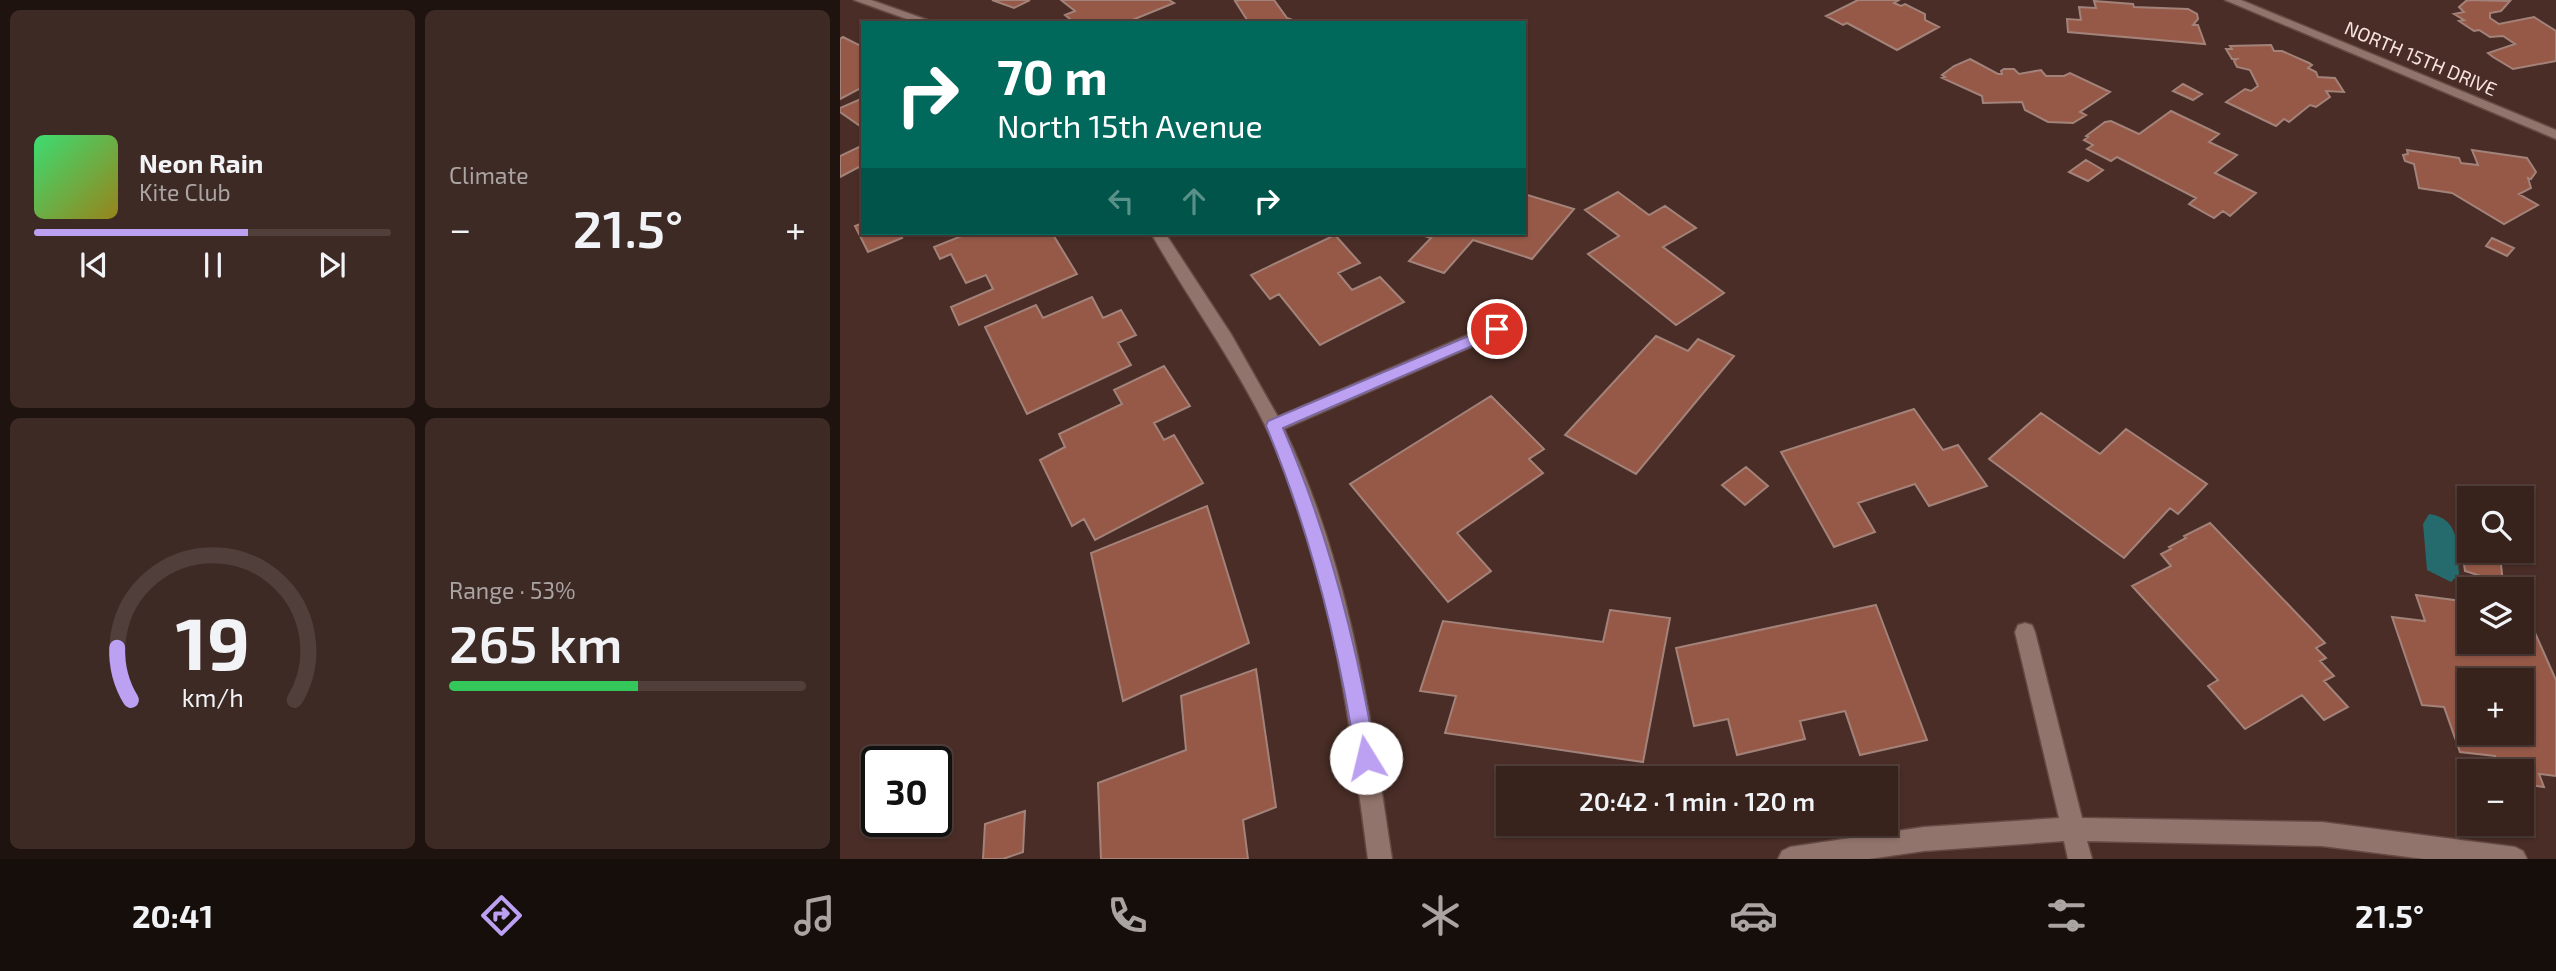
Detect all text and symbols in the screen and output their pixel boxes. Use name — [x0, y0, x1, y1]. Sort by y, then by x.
street label: NORTH 15TH DRIVE — [2342, 16, 2500, 100]
text: 70 m — [997, 46, 1108, 105]
icon: right — [882, 49, 973, 140]
text: North 15th Avenue — [997, 106, 1263, 144]
text: Neon Rain — [139, 147, 263, 178]
text: Climate — [449, 161, 529, 189]
text: Kite Club — [139, 178, 231, 206]
icon: left — [1102, 182, 1140, 220]
icon: ahead — [1175, 182, 1213, 220]
icon: right — [1248, 182, 1286, 220]
text: 21.5° — [573, 196, 683, 258]
text: − — [449, 205, 471, 251]
text: + — [785, 205, 806, 251]
icon: previous — [75, 246, 113, 284]
icon: pause — [194, 246, 232, 284]
icon: next — [313, 246, 351, 284]
pin — [1467, 299, 1527, 359]
icon: arrive — [1478, 310, 1516, 348]
map controls — [2457, 486, 2534, 836]
button: search — [2457, 486, 2534, 563]
text: Range · 53% — [449, 576, 576, 604]
button: layers — [2457, 577, 2534, 654]
text: 19 — [175, 597, 250, 685]
text: 265 km — [449, 611, 622, 673]
button: + — [2457, 668, 2534, 745]
text: km/h — [181, 681, 244, 711]
position arrow — [1329, 721, 1403, 795]
speed limit sign: 30 — [861, 746, 952, 837]
button: − — [2457, 759, 2534, 836]
text: 20:42 · 1 min · 120 m — [1579, 785, 1815, 816]
icon: directions — [477, 891, 526, 940]
icon: music — [790, 891, 839, 940]
icon: phone — [1103, 891, 1152, 940]
icon: climate — [1416, 891, 1465, 940]
icon: car — [1729, 891, 1778, 940]
icon: filters — [2042, 891, 2091, 940]
text: 20:41 — [132, 896, 213, 934]
text: 21.5° — [2355, 896, 2424, 934]

